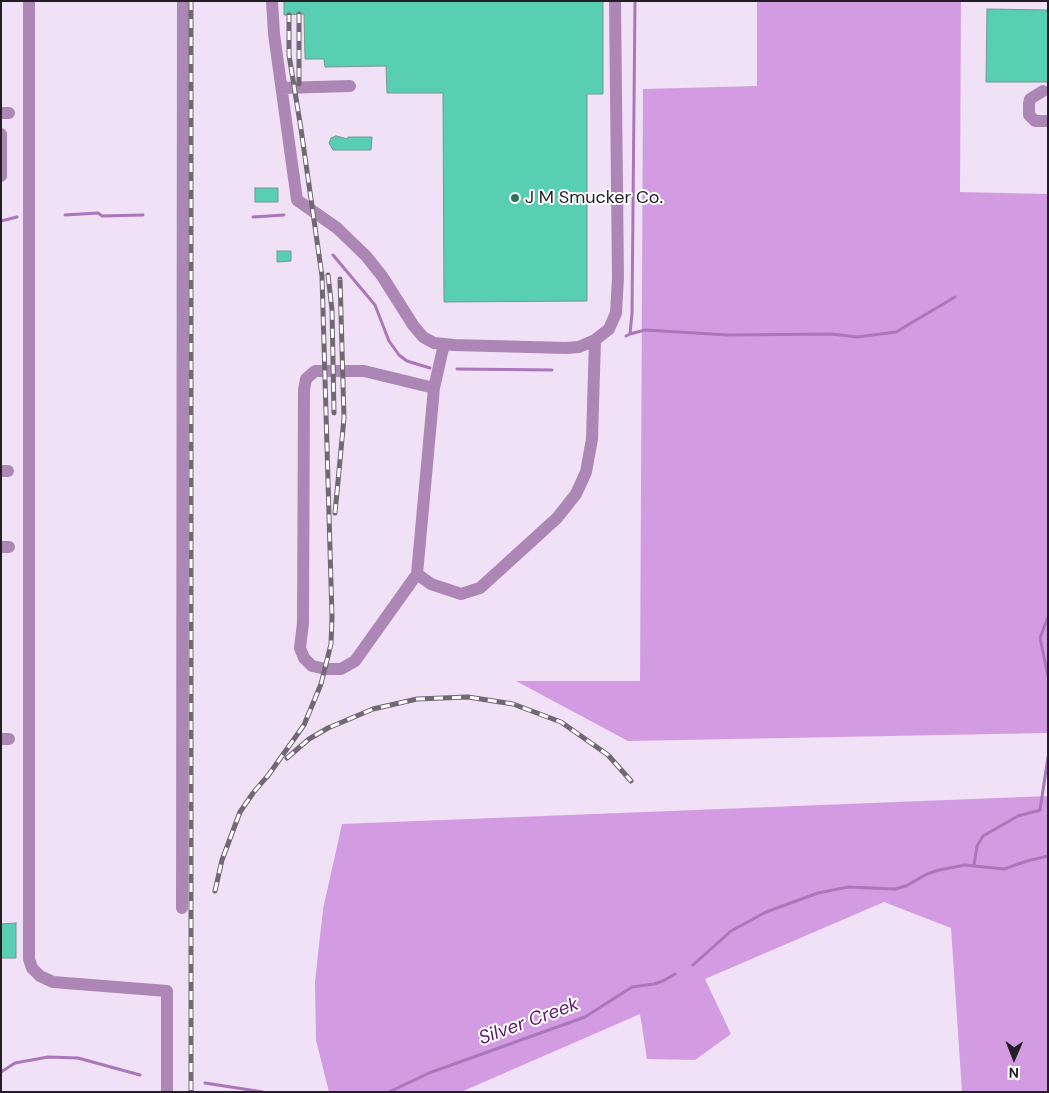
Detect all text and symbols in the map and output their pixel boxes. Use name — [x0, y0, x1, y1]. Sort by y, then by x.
place label: J M Smucker Co. — [525, 187, 663, 209]
marker: J M Smucker Co. — [509, 192, 521, 204]
water label: Silver Creek — [476, 993, 582, 1051]
north arrow — [989, 1033, 1039, 1083]
text: N — [1008, 1064, 1019, 1082]

